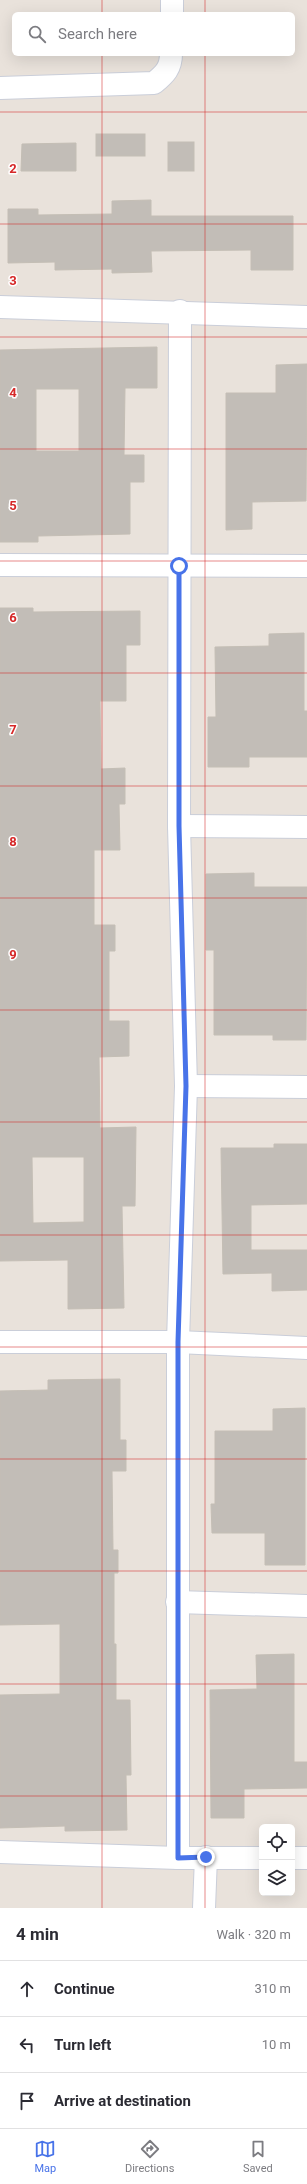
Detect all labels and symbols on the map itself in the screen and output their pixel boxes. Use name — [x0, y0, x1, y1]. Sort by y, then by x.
text: 2 — [9, 161, 17, 176]
text: 3 — [9, 273, 17, 288]
text: 4 — [9, 385, 17, 400]
text: 5 — [9, 498, 17, 513]
route start — [170, 557, 188, 575]
text: 6 — [9, 610, 17, 625]
text: 7 — [9, 722, 17, 737]
text: 8 — [9, 834, 17, 849]
text: 9 — [9, 947, 17, 962]
route end — [197, 1848, 215, 1866]

